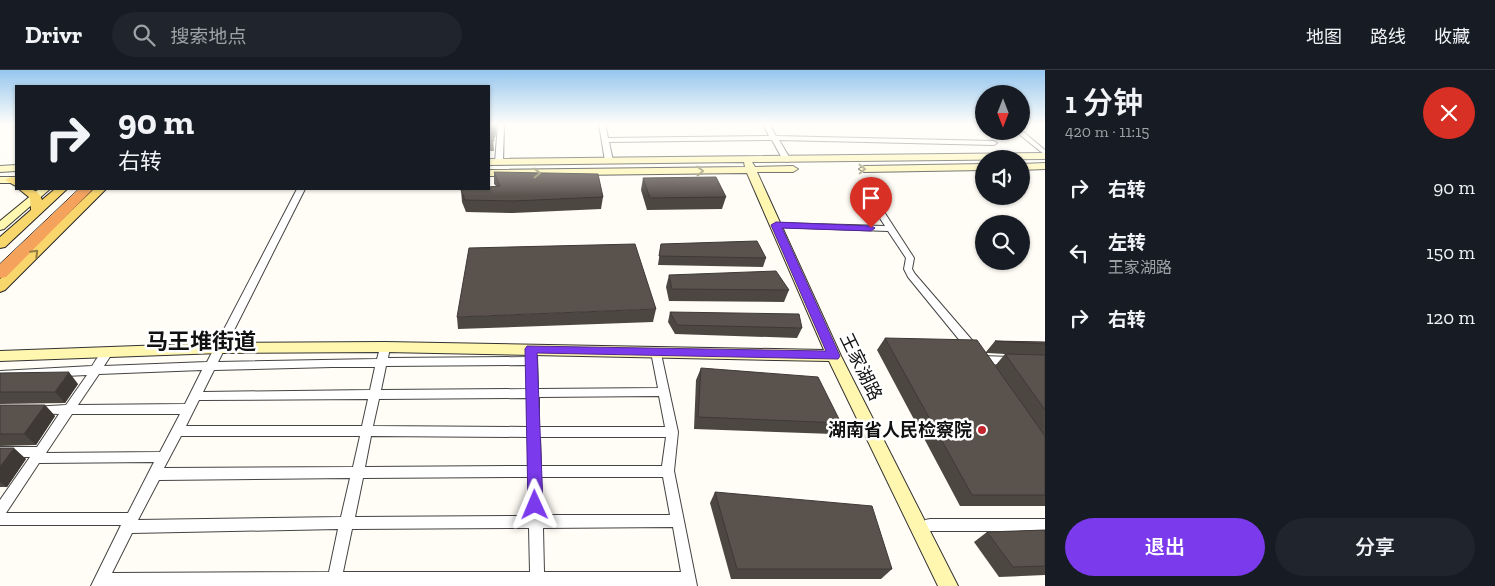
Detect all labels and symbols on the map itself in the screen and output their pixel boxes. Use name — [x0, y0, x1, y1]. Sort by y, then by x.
north arrow — [975, 85, 1030, 140]
one-way arrow — [859, 163, 867, 174]
one-way arrow — [696, 166, 704, 176]
one-way arrow — [534, 168, 542, 178]
pin — [850, 177, 892, 228]
one-way arrow — [29, 250, 38, 259]
district label: 马王堆街道 — [146, 328, 256, 355]
street label: 王家湖路 — [835, 330, 887, 404]
place label: 湖南省人民检察院 — [828, 419, 972, 441]
marker: 湖南省人民检察院 — [976, 424, 988, 436]
position arrow — [508, 478, 560, 530]

